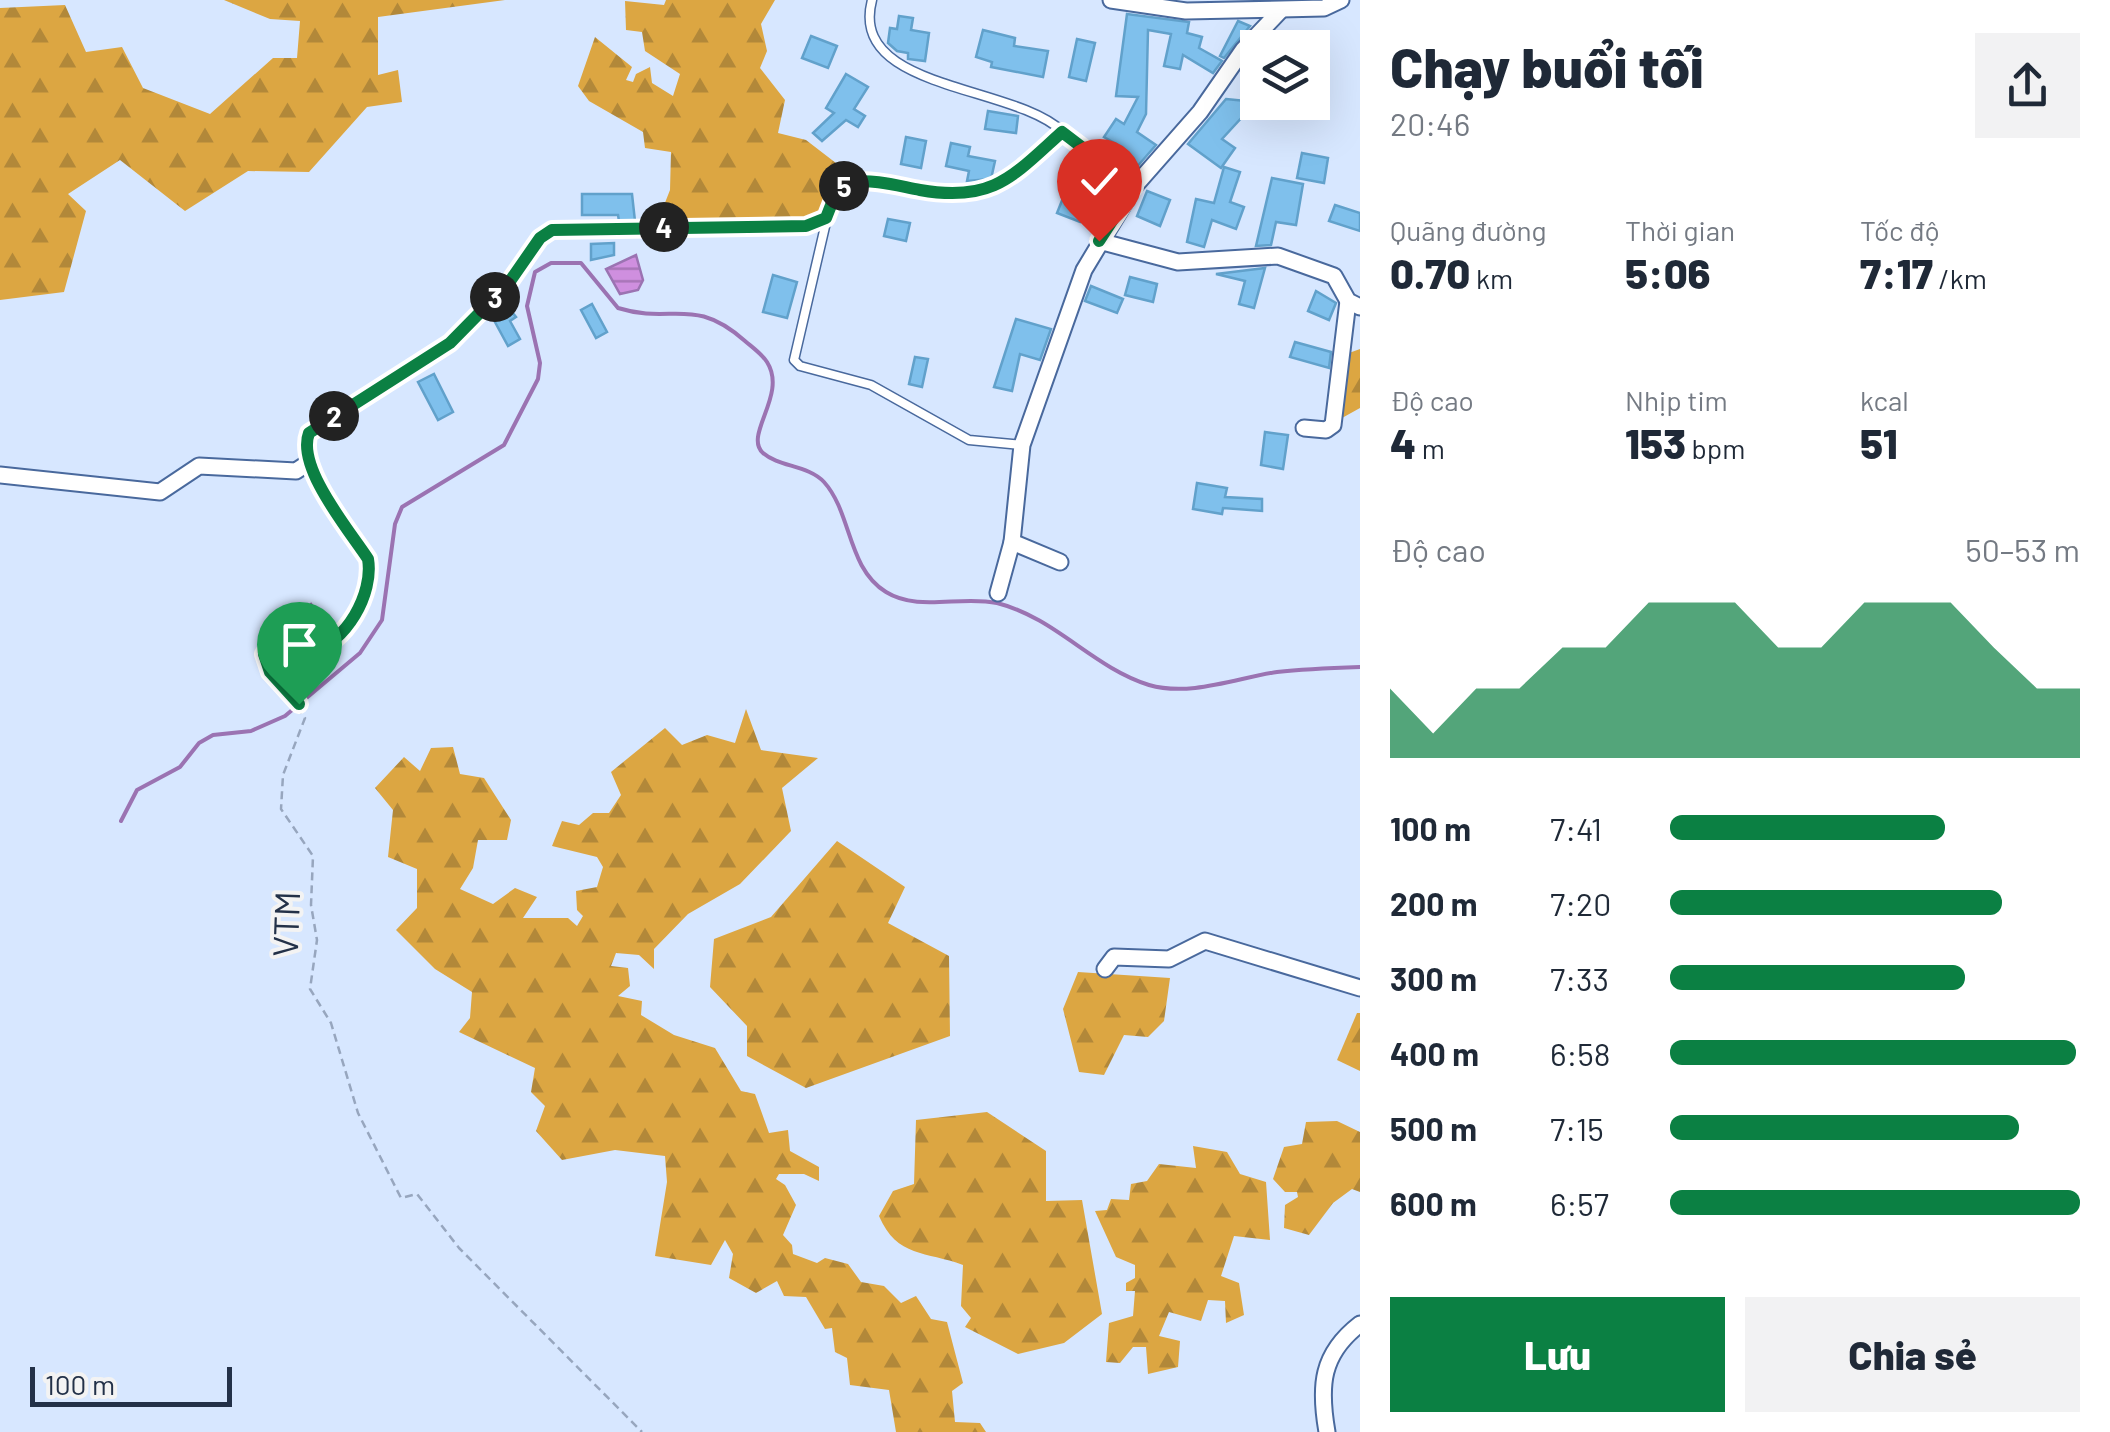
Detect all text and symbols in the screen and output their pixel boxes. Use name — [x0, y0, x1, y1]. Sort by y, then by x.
map controls — [1240, 30, 1330, 120]
button: layers — [1240, 30, 1330, 120]
text: Chạy buổi tối — [1390, 33, 1704, 99]
button: share — [1975, 33, 2080, 138]
text: 20:46 — [1390, 104, 1470, 142]
pin — [1057, 139, 1142, 242]
icon: check — [1072, 154, 1127, 209]
pin: 5 — [819, 161, 869, 211]
text: 5 — [836, 169, 852, 203]
pin: 4 — [639, 202, 689, 252]
text: 4 — [656, 210, 672, 244]
text: Quãng đường — [1390, 213, 1547, 247]
text: Thời gian — [1625, 213, 1735, 247]
text: Tốc độ — [1860, 213, 1939, 247]
text: 0.70 — [1390, 247, 1470, 297]
text: 5:06 — [1625, 247, 1711, 297]
text: 7:17 — [1860, 247, 1933, 297]
text: km — [1470, 261, 1513, 295]
text: /km — [1933, 261, 1987, 295]
pin: 3 — [470, 272, 520, 322]
text: 3 — [487, 280, 503, 314]
text: Độ cao — [1390, 383, 1474, 417]
text: Nhịp tim — [1625, 383, 1728, 417]
text: kcal — [1860, 383, 1909, 417]
pin: 2 — [309, 391, 359, 441]
text: 2 — [326, 399, 342, 433]
text: 4 — [1390, 417, 1416, 467]
text: 153 — [1625, 417, 1686, 467]
text: 51 — [1860, 417, 1898, 467]
text: m — [1416, 431, 1445, 465]
text: bpm — [1686, 431, 1745, 465]
text: Độ cao — [1390, 530, 1486, 568]
text: 50–53 m — [1965, 530, 2080, 568]
pin — [257, 602, 342, 705]
icon: arrive — [272, 617, 327, 672]
text: 100 m — [1390, 809, 1471, 847]
text: 7:41 — [1550, 809, 1602, 847]
text: 200 m — [1390, 884, 1478, 922]
text: 7:20 — [1550, 884, 1611, 922]
street label: VTM — [263, 890, 307, 957]
text: 300 m — [1390, 959, 1477, 997]
text: 7:33 — [1550, 959, 1609, 997]
text: 400 m — [1390, 1034, 1479, 1072]
text: 6:58 — [1550, 1034, 1610, 1072]
text: 500 m — [1390, 1109, 1477, 1147]
text: 7:15 — [1550, 1109, 1604, 1147]
text: 600 m — [1390, 1184, 1477, 1222]
text: 6:57 — [1550, 1184, 1609, 1222]
button: Lưu — [1390, 1297, 1725, 1412]
button: Chia sẻ — [1745, 1297, 2080, 1412]
scale bar — [30, 1362, 232, 1406]
text: 100 m — [45, 1367, 115, 1401]

